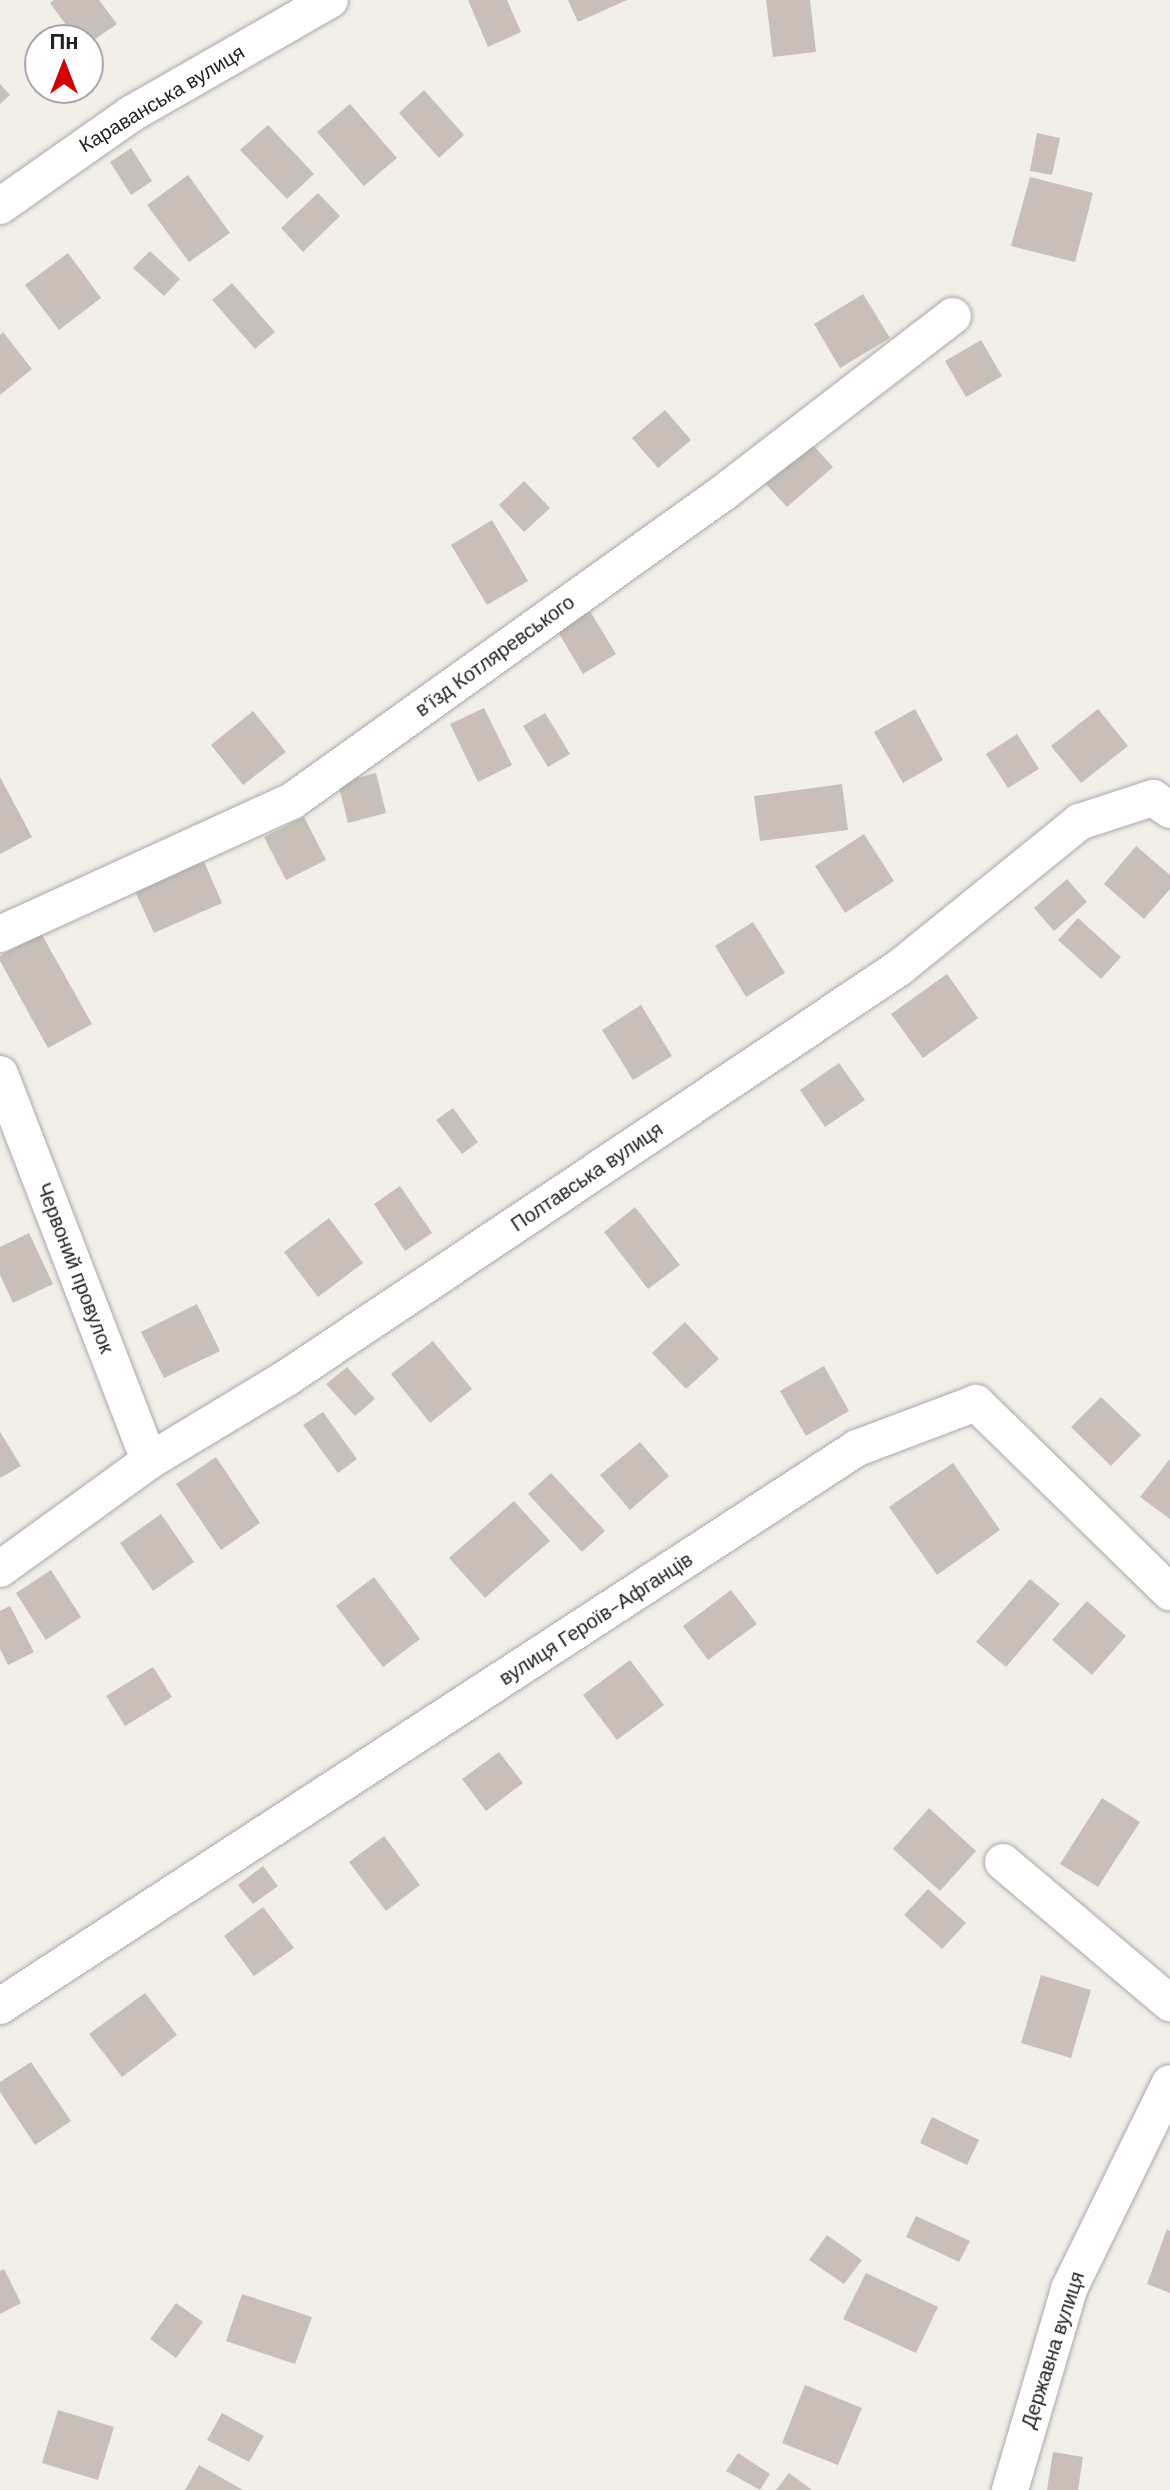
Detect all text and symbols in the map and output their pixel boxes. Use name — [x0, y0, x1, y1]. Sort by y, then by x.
north arrow — [24, 24, 104, 104]
text: Пн — [49, 27, 79, 56]
street label: Караванська вулиця — [75, 40, 249, 158]
street label: в’їзд Котляревського — [411, 590, 579, 722]
street label: Полтавська вулиця — [506, 1117, 668, 1237]
street label: Червоний провулок — [31, 1179, 119, 1357]
street label: вулиця Героїв-Афганців — [495, 1547, 697, 1691]
street label: Державна вулиця — [1016, 2269, 1090, 2431]

